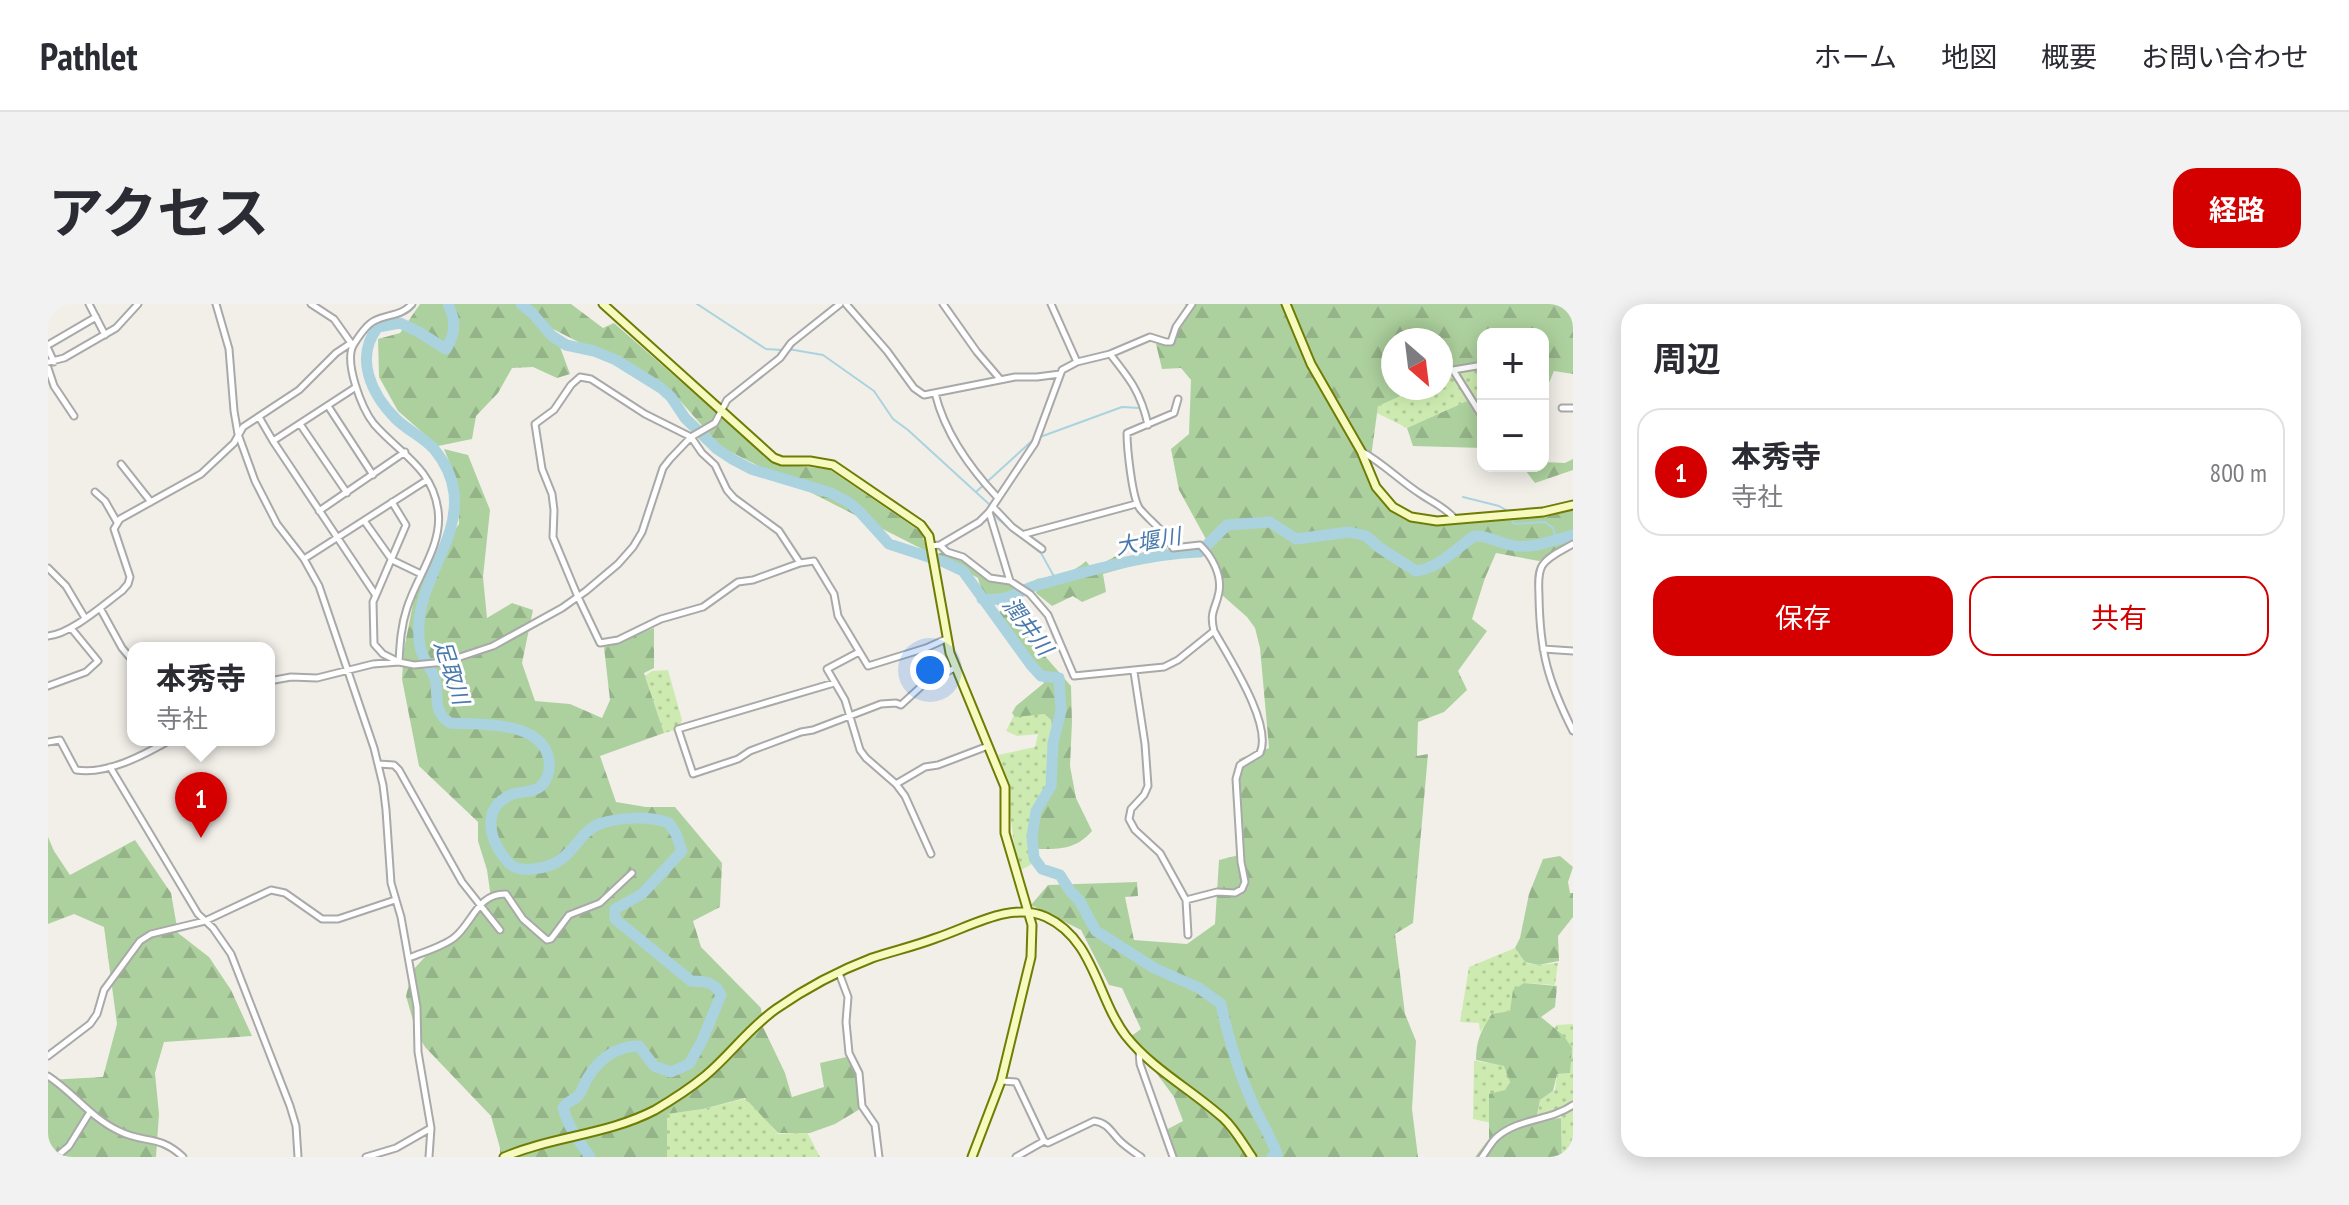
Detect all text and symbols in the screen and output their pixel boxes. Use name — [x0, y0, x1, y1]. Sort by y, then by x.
text: Pathlet — [40, 31, 138, 80]
text: ホーム — [1814, 38, 1897, 75]
text: 地図 — [1941, 38, 1997, 75]
text: 概要 — [2041, 38, 2097, 75]
text: お問い合わせ — [2141, 38, 2309, 75]
button: 経路 — [2173, 168, 2301, 248]
text: アクセス — [48, 176, 269, 248]
north arrow — [1381, 328, 1453, 400]
map controls — [1477, 328, 1549, 472]
button: + — [1477, 328, 1549, 400]
text: 周辺 — [1653, 336, 1721, 380]
button: − — [1477, 400, 1549, 472]
text: 本秀寺 — [1731, 436, 1821, 475]
text: 1 — [1675, 456, 1687, 489]
text: 800 m — [2209, 456, 2267, 489]
text: 寺社 — [1731, 480, 1783, 513]
water label: 大堰川 — [1113, 521, 1185, 561]
button: 保存 — [1653, 576, 1953, 656]
button: 共有 — [1969, 576, 2269, 656]
water label: 潤井川 — [997, 591, 1060, 662]
water label: 足取川 — [428, 636, 476, 710]
popup — [127, 642, 275, 746]
your location — [910, 650, 950, 690]
text: 本秀寺 — [156, 658, 246, 697]
text: 寺社 — [156, 702, 208, 735]
pin: 1 — [175, 772, 227, 838]

